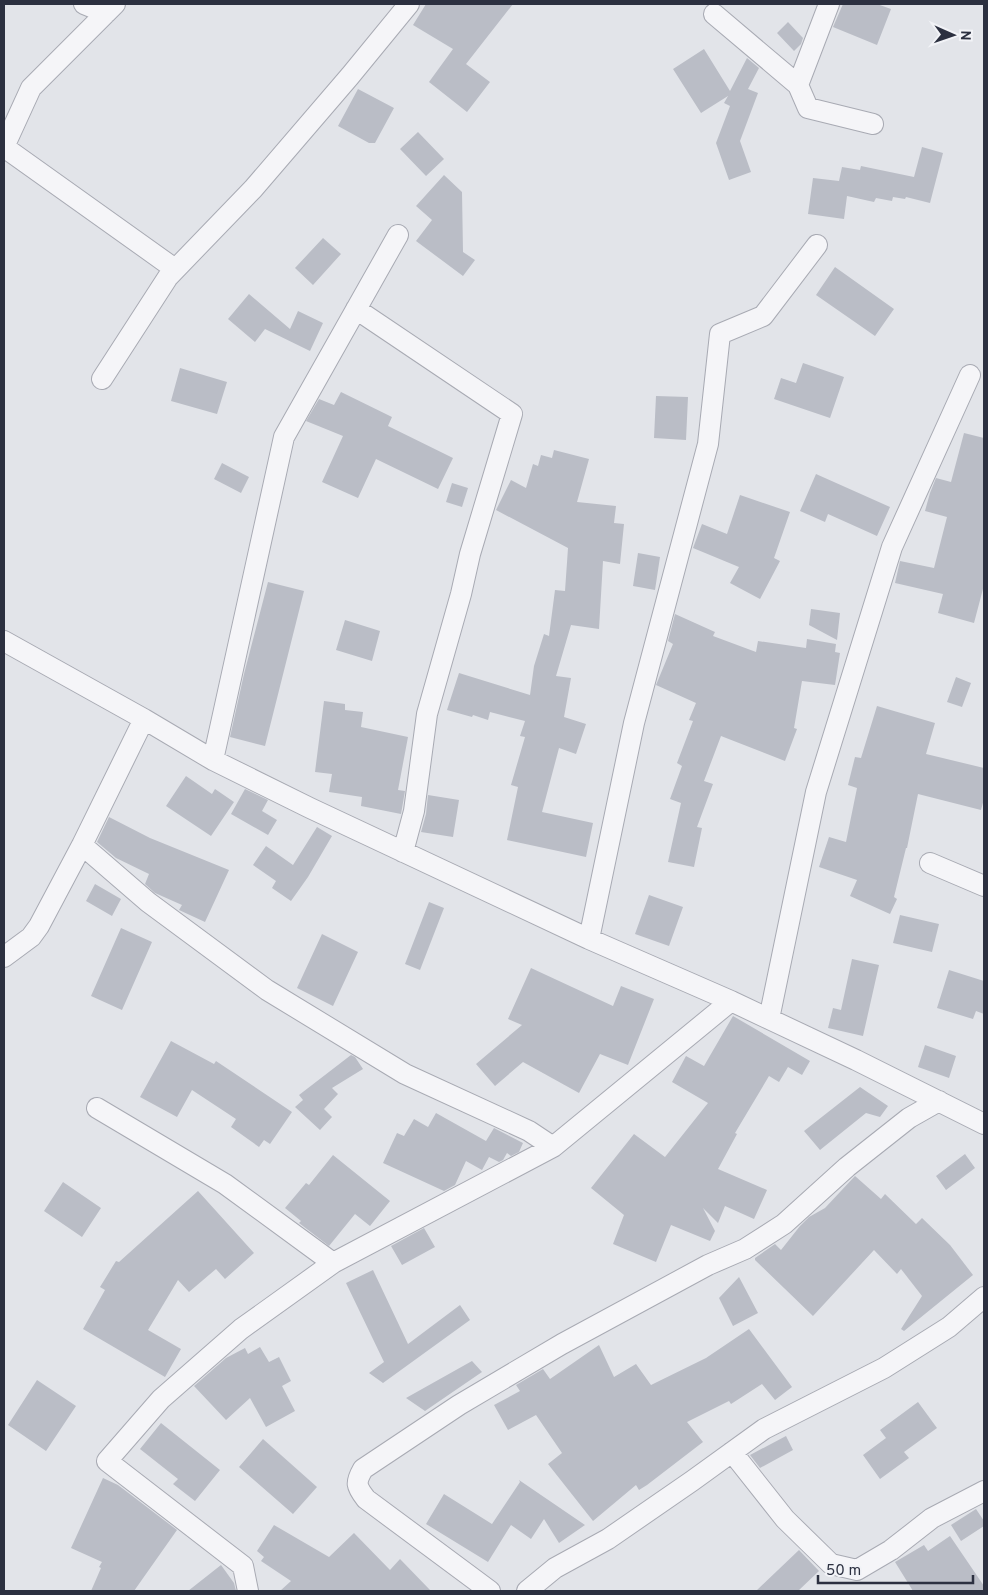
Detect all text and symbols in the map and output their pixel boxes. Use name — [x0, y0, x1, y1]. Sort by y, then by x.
north arrow — [928, 10, 978, 60]
text: N — [956, 30, 973, 41]
scale bar — [818, 1552, 973, 1584]
text: 50 m — [826, 1562, 861, 1581]

